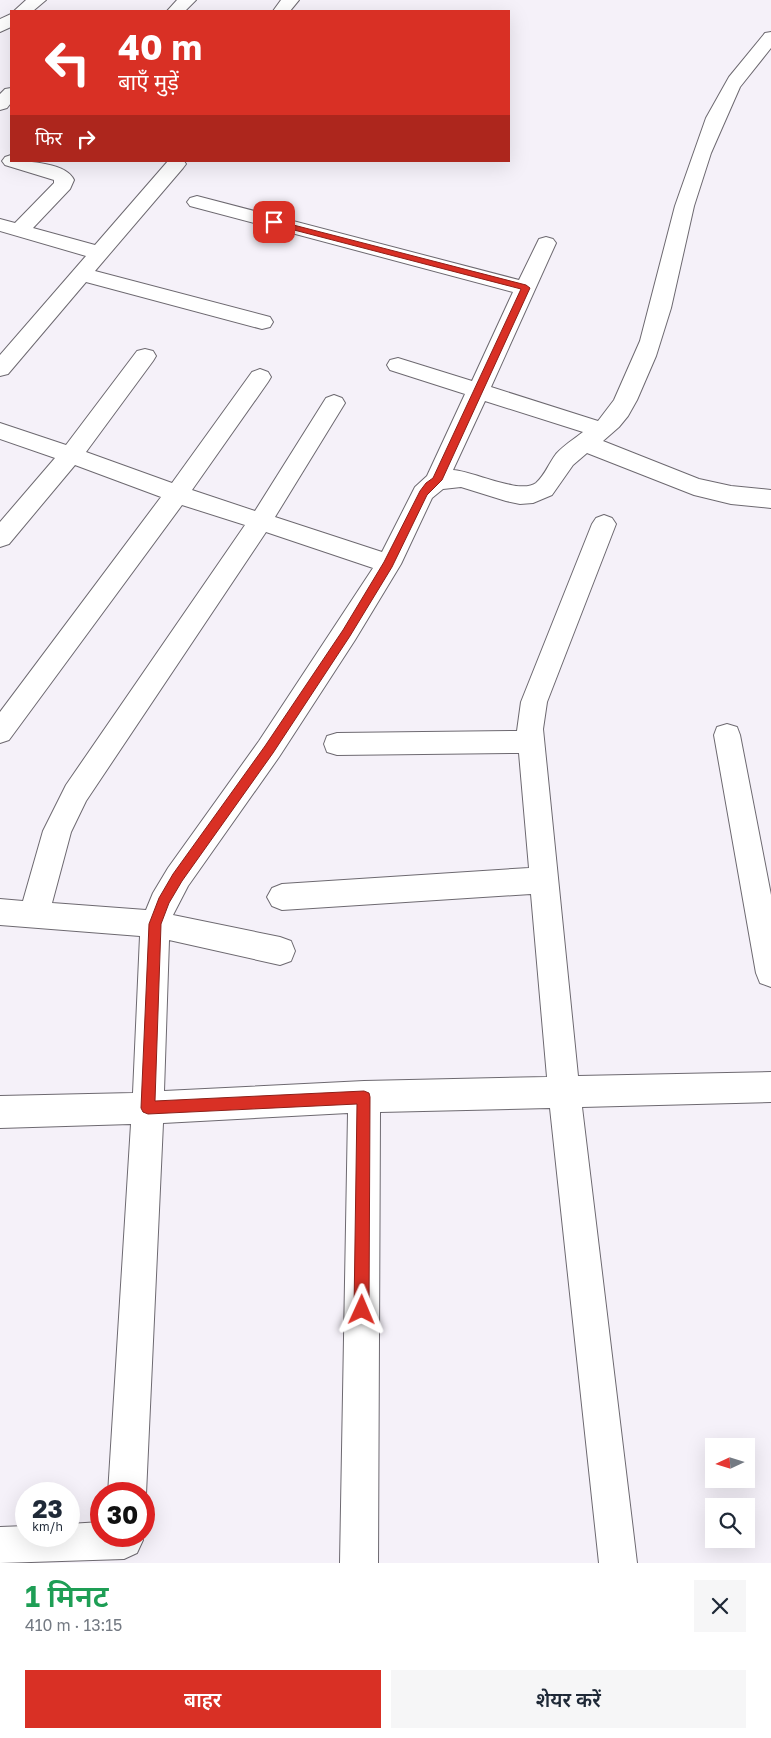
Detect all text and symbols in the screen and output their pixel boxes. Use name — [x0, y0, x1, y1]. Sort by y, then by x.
text: 40 m — [118, 26, 202, 68]
icon: left — [35, 30, 100, 95]
text: बाएँ मुड़ें — [118, 68, 179, 95]
icon: right — [72, 125, 100, 153]
text: फिर — [35, 126, 62, 149]
pin — [253, 201, 295, 243]
icon: arrive — [260, 208, 288, 236]
position arrow — [335, 1283, 387, 1335]
north arrow — [705, 1438, 755, 1488]
map controls — [705, 1438, 755, 1548]
speed limit sign: 30 — [90, 1482, 155, 1547]
text: 23 — [32, 1493, 63, 1524]
button: search — [705, 1498, 755, 1548]
text: km/h — [32, 1519, 63, 1534]
text: 1 मिनट — [25, 1578, 109, 1614]
button: close — [694, 1580, 746, 1632]
text: 410 m · 13:15 — [25, 1615, 122, 1635]
button: बाहर — [25, 1670, 381, 1728]
button: शेयर करें — [391, 1670, 746, 1728]

